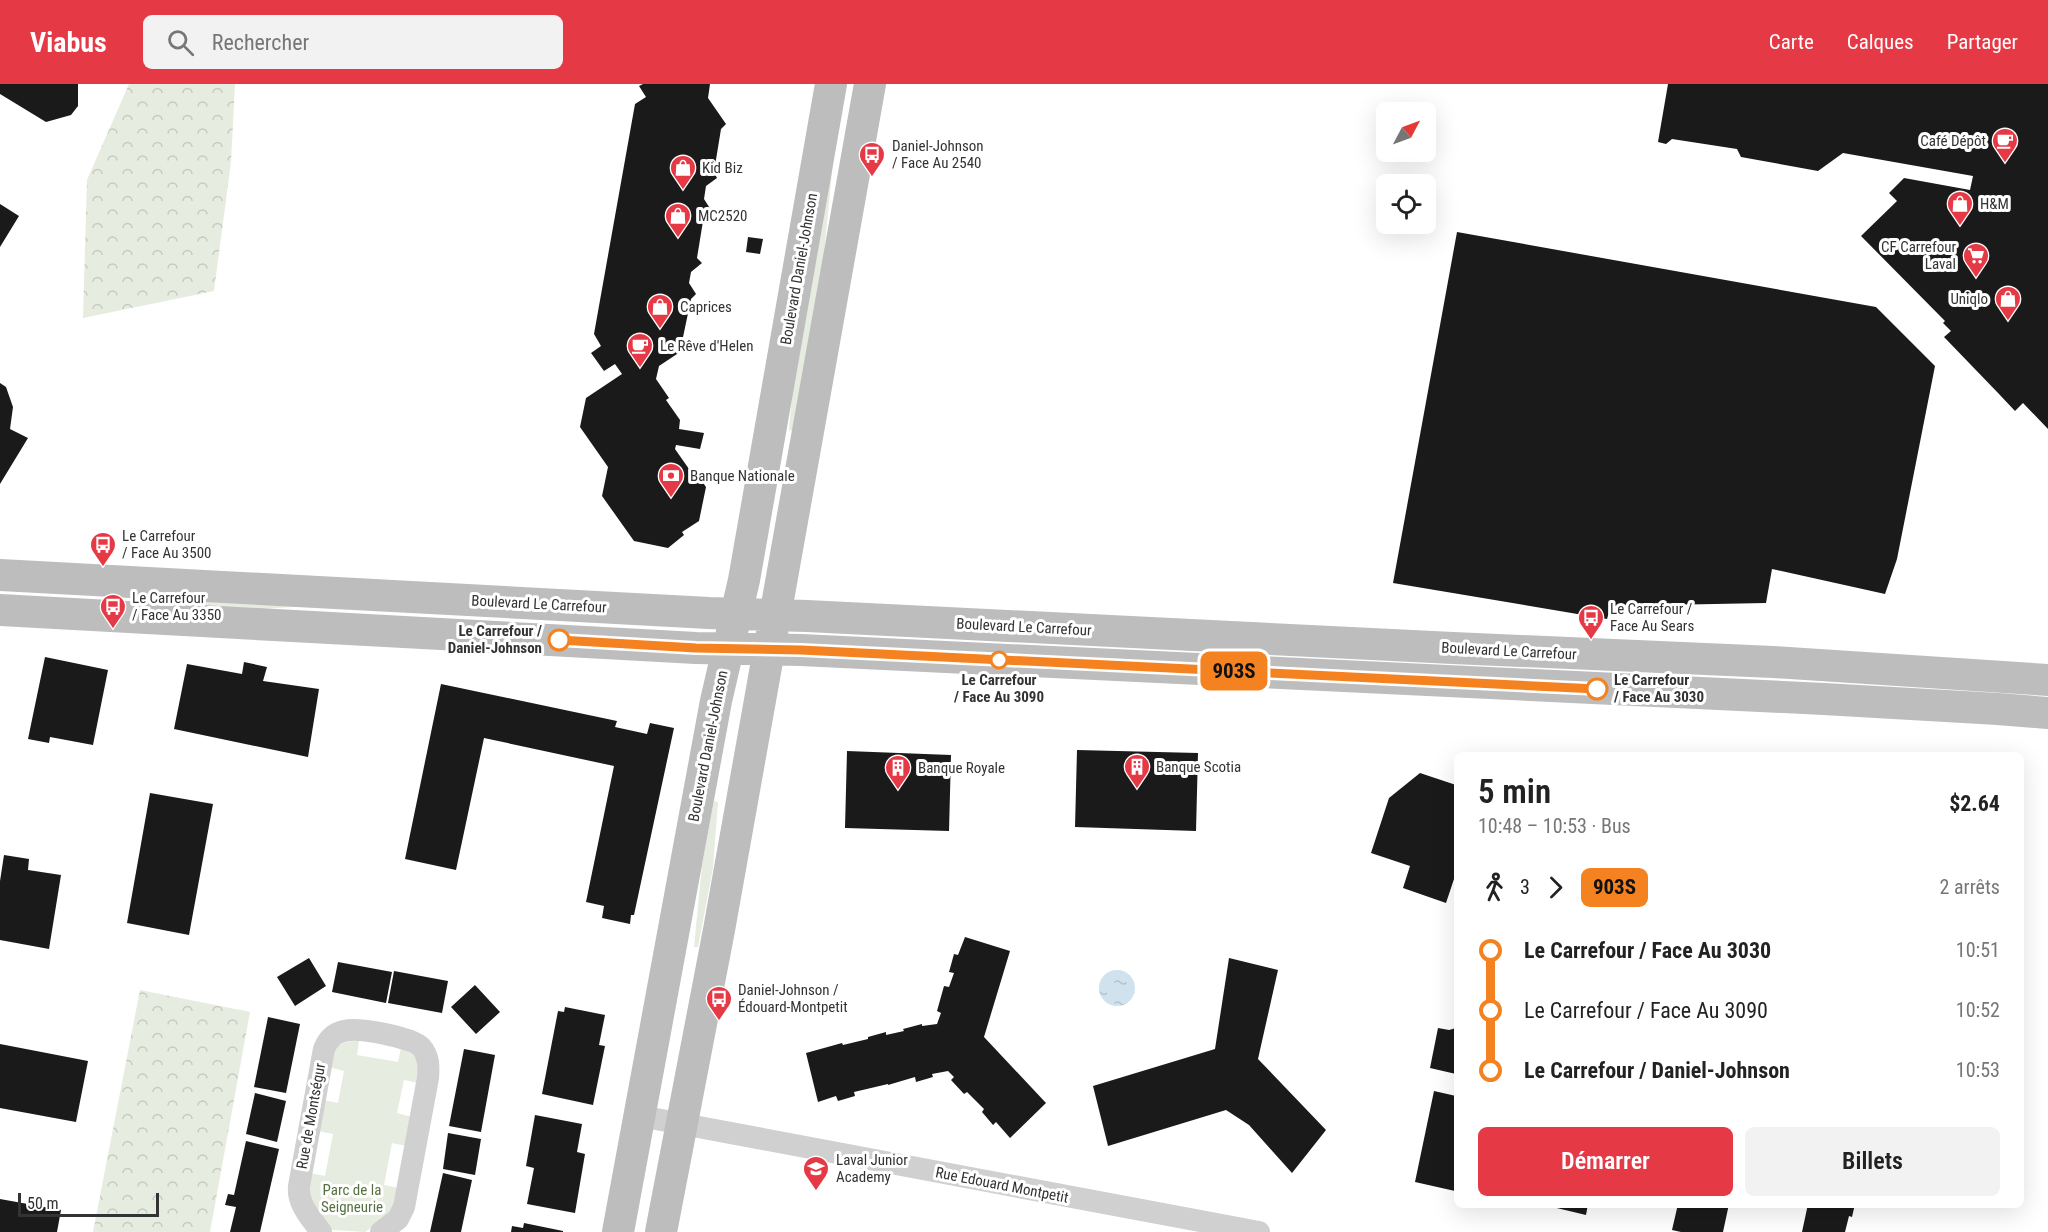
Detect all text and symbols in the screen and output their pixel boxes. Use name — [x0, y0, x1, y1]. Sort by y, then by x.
search box — [143, 15, 563, 69]
text: Viabus — [30, 26, 107, 59]
icon: search — [164, 26, 197, 59]
text: Rechercher — [212, 30, 309, 55]
text: Carte — [1769, 30, 1814, 54]
text: Calques — [1847, 30, 1914, 54]
text: Partager — [1947, 30, 2018, 54]
north arrow — [1376, 102, 1436, 162]
map controls — [1376, 102, 1436, 234]
cafe icon: Café Dépôt — [1990, 126, 2020, 164]
place label: Café Dépôt — [1920, 132, 1986, 150]
place label: Daniel-Johnson / Face Au 2540 — [892, 137, 984, 172]
bus stop icon: Daniel-Johnson / Face Au 2540 — [857, 140, 887, 178]
shop icon: Kid Biz — [668, 153, 698, 191]
place label: Kid Biz — [702, 159, 743, 177]
button: locate — [1376, 174, 1436, 234]
shop icon: H&M — [1945, 189, 1975, 227]
street label: Boulevard Daniel-Johnson — [777, 192, 821, 346]
place label: H&M — [1980, 195, 2009, 213]
shop icon: MC2520 — [663, 201, 693, 239]
place label: MC2520 — [698, 207, 747, 225]
place label: CF Carrefour Laval — [1881, 238, 1956, 273]
supermarket icon: CF Carrefour Laval — [1961, 241, 1991, 279]
shop icon: Uniqlo — [1993, 284, 2023, 322]
place label: Uniqlo — [1950, 290, 1988, 308]
shop icon: Caprices — [645, 292, 675, 330]
place label: Caprices — [680, 298, 732, 316]
cafe icon: Le Rêve d'Helen — [625, 331, 655, 369]
place label: Le Rêve d'Helen — [660, 337, 753, 355]
bank icon: Banque Nationale — [656, 461, 686, 499]
place label: Banque Nationale — [690, 467, 795, 485]
place label: Le Carrefour / Face Au 3500 — [122, 527, 211, 562]
bus stop icon: Le Carrefour / Face Au 3500 — [88, 530, 118, 568]
place label: Le Carrefour / Face Au 3350 — [132, 589, 221, 624]
street label: Boulevard Le Carrefour — [471, 591, 608, 617]
bus stop icon: Le Carrefour / Face Au 3350 — [98, 592, 128, 630]
place label: Le Carrefour / Face Au Sears — [1610, 600, 1694, 635]
bus stop icon: Le Carrefour / Face Au Sears — [1576, 603, 1606, 641]
street label: Boulevard Le Carrefour — [956, 614, 1093, 640]
place label: Le Carrefour / Daniel-Johnson — [448, 622, 542, 657]
marker: Le Carrefour / Daniel-Johnson — [548, 629, 570, 651]
street label: Boulevard Le Carrefour — [1441, 638, 1578, 664]
marker: Le Carrefour / Face Au 3090 — [990, 651, 1008, 669]
line badge: 903S — [1192, 652, 1276, 690]
text: 903S — [1212, 659, 1256, 683]
street label: Boulevard Daniel-Johnson — [684, 669, 732, 823]
place label: Le Carrefour / Face Au 3090 — [954, 671, 1044, 706]
place label: Le Carrefour / Face Au 3030 — [1614, 671, 1704, 706]
marker: Le Carrefour / Face Au 3030 — [1586, 678, 1608, 700]
building icon: Banque Scotia — [1122, 752, 1152, 790]
building icon: Banque Royale — [883, 753, 913, 791]
place label: Banque Scotia — [1156, 758, 1241, 776]
place label: Banque Royale — [918, 759, 1005, 777]
text: 5 min — [1478, 772, 1551, 811]
text: $2.64 — [1949, 791, 2000, 816]
text: 10:48 – 10:53 · Bus — [1478, 814, 1631, 838]
icon: walk — [1478, 871, 1511, 904]
icon: forward — [1539, 871, 1572, 904]
text: 3 — [1520, 875, 1530, 899]
text: 903S — [1593, 875, 1636, 899]
text: 2 arrêts — [1940, 875, 2000, 899]
text: Le Carrefour / Face Au 3030 — [1524, 938, 1771, 963]
text: 10:51 — [1956, 938, 2000, 962]
place label: Daniel-Johnson / Édouard-Montpetit — [738, 981, 848, 1016]
bus stop icon: Daniel-Johnson / Édouard-Montpetit — [704, 984, 734, 1022]
text: Le Carrefour / Face Au 3090 — [1524, 998, 1768, 1023]
text: 10:52 — [1956, 998, 2000, 1022]
text: Le Carrefour / Daniel-Johnson — [1524, 1058, 1790, 1083]
text: 10:53 — [1956, 1058, 2000, 1082]
street label: Rue de Montségur — [293, 1061, 329, 1170]
button: Démarrer — [1478, 1127, 1733, 1196]
button: Billets — [1745, 1127, 2000, 1196]
place label: Laval Junior Academy — [836, 1151, 908, 1186]
school or university icon: Laval Junior Academy — [801, 1154, 831, 1192]
street label: Rue Edouard Montpetit — [934, 1163, 1070, 1207]
park label: Parc de la Seigneurie — [321, 1181, 383, 1216]
scale bar — [18, 1190, 159, 1218]
text: 50 m — [27, 1194, 59, 1213]

